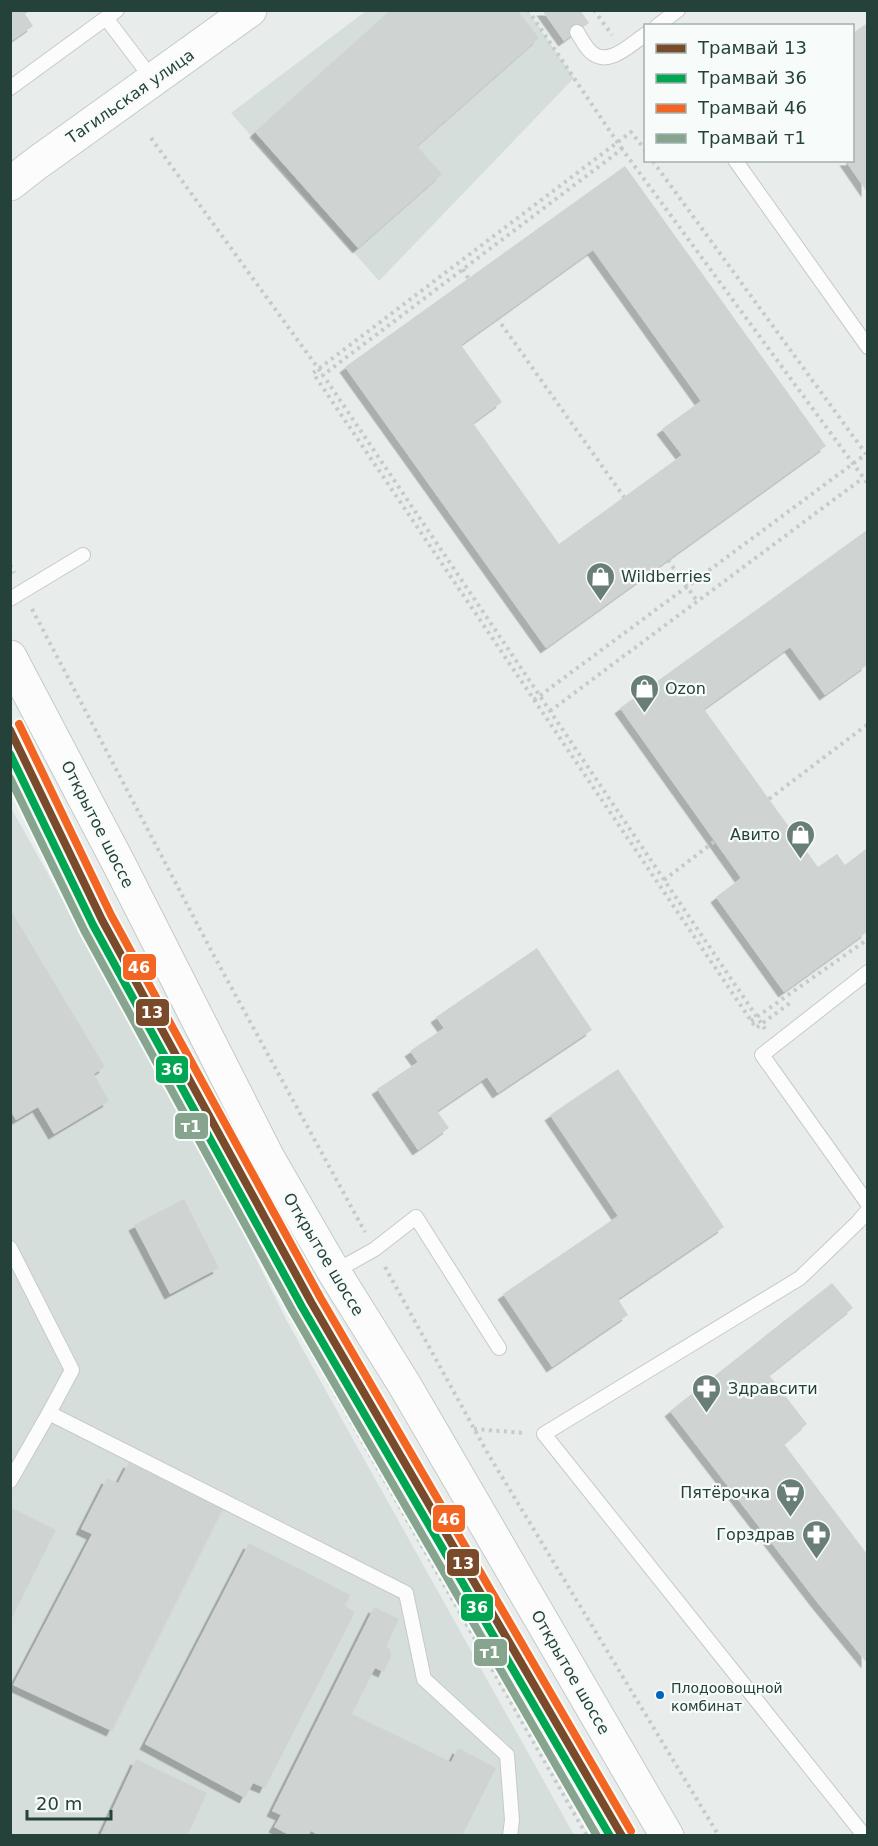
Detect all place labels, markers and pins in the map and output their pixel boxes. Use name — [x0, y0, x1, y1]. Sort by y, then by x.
shop icon: Wildberries — [584, 560, 616, 602]
place label: Wildberries — [621, 567, 711, 586]
shop icon: Ozon — [628, 672, 660, 714]
place label: Ozon — [665, 679, 706, 698]
shop icon: Авито — [785, 818, 817, 860]
place label: Авито — [730, 825, 780, 844]
pharmacy icon: Здравсити — [691, 1372, 723, 1414]
place label: Здравсити — [728, 1379, 818, 1398]
supermarket icon: Пятёрочка — [775, 1476, 807, 1518]
place label: Пятёрочка — [680, 1483, 770, 1502]
pharmacy icon: Горздрав — [800, 1518, 832, 1560]
place label: Горздрав — [716, 1525, 795, 1544]
place label: Плодоовощной комбинат — [671, 1680, 783, 1714]
marker: Плодоовощной комбинат — [654, 1689, 666, 1701]

